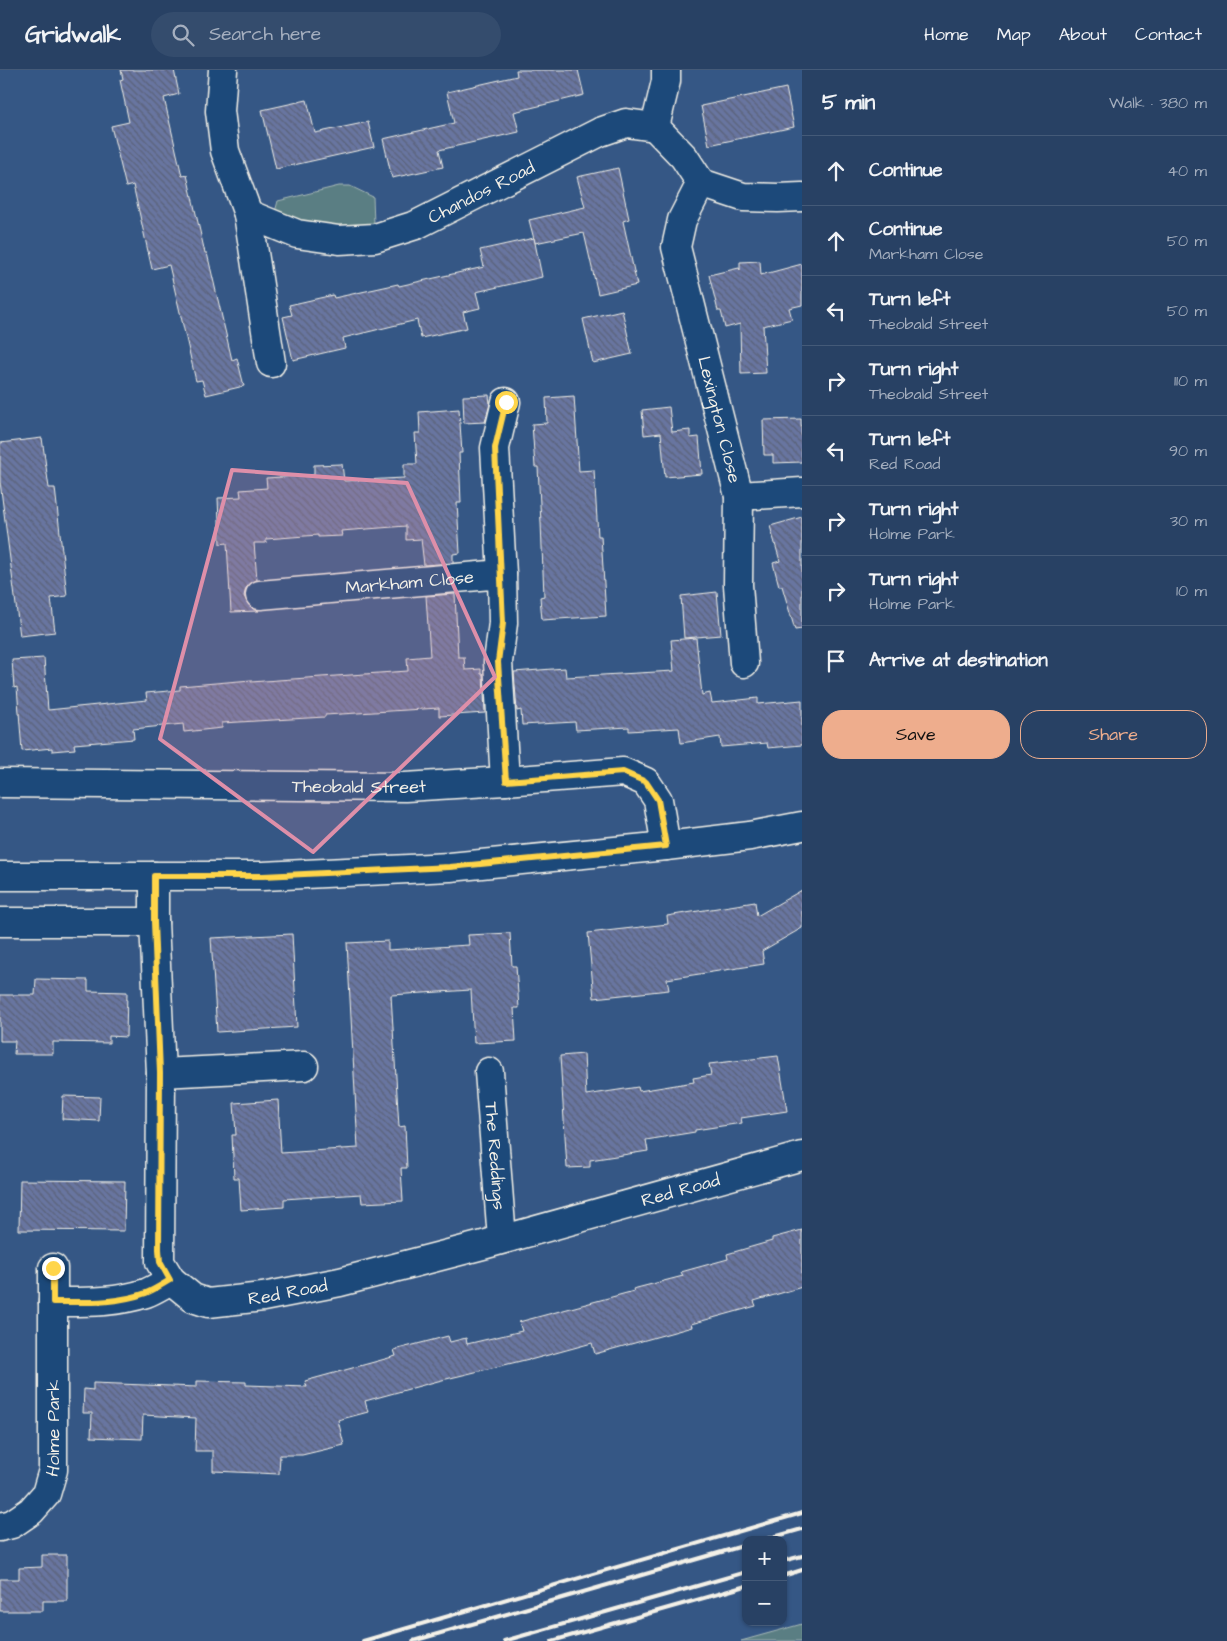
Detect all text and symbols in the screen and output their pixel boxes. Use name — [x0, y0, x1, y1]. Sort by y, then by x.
search box — [151, 12, 501, 57]
text: Gridwalk — [25, 18, 121, 52]
icon: search — [169, 21, 197, 49]
text: Search here — [209, 21, 321, 48]
text: Home — [924, 22, 969, 47]
text: Map — [997, 22, 1031, 47]
text: About — [1059, 22, 1107, 47]
text: Contact — [1135, 22, 1202, 47]
text: 5 min — [822, 88, 875, 117]
text: Walk · 380 m — [1109, 92, 1207, 114]
street label: Chandos Road — [424, 155, 539, 230]
icon: ahead — [822, 157, 850, 185]
text: Continue — [869, 157, 943, 184]
text: 40 m — [1167, 160, 1207, 182]
text: Continue — [869, 216, 943, 243]
icon: ahead — [822, 227, 850, 255]
text: 50 m — [1167, 230, 1207, 252]
text: Markham Close — [869, 243, 983, 265]
text: Turn left — [869, 286, 950, 313]
icon: left — [822, 297, 850, 325]
text: 50 m — [1167, 300, 1207, 322]
text: Theobald Street — [869, 313, 988, 335]
street label: Lexington Close — [691, 354, 747, 486]
text: Turn right — [869, 356, 958, 383]
icon: right — [822, 367, 850, 395]
text: 110 m — [1174, 370, 1207, 392]
text: Theobald Street — [869, 383, 988, 405]
route start — [495, 391, 518, 414]
text: Turn left — [869, 426, 950, 453]
icon: left — [822, 437, 850, 465]
text: 90 m — [1169, 440, 1207, 462]
text: Red Road — [869, 453, 940, 475]
text: Turn right — [869, 496, 958, 523]
icon: right — [822, 507, 850, 535]
text: 30 m — [1170, 510, 1207, 532]
text: Holme Park — [869, 523, 955, 545]
street label: Markham Close — [344, 564, 475, 601]
text: Turn right — [869, 566, 958, 593]
icon: right — [822, 577, 850, 605]
text: 10 m — [1176, 580, 1207, 602]
text: Holme Park — [869, 593, 955, 615]
icon: arrive — [822, 647, 850, 675]
text: Arrive at destination — [869, 647, 1048, 674]
button: Save — [822, 710, 1010, 759]
button: Share — [1020, 710, 1207, 759]
street label: Theobald Street — [292, 774, 428, 800]
street label: The Reddings — [478, 1101, 512, 1211]
street label: Red Road — [639, 1168, 723, 1213]
route end — [42, 1257, 65, 1280]
street label: Red Road — [247, 1273, 330, 1312]
street label: Holme Park — [40, 1380, 67, 1480]
map controls — [742, 1536, 787, 1626]
button: + — [742, 1536, 787, 1581]
button: − — [742, 1581, 787, 1626]

